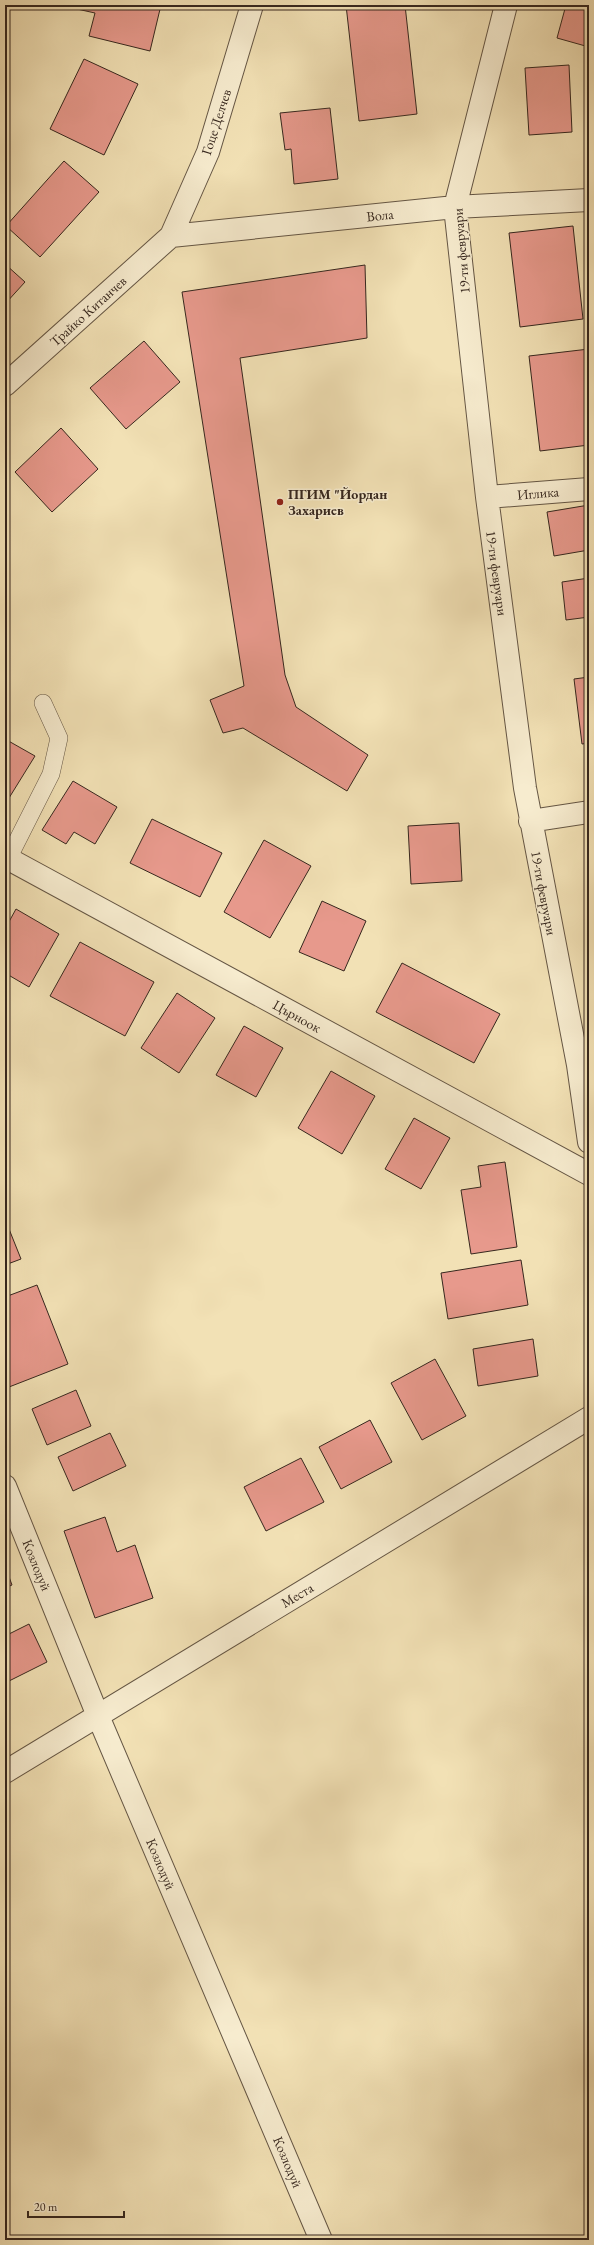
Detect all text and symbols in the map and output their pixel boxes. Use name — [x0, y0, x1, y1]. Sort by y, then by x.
street label: Гоце Делчев — [197, 87, 235, 157]
street label: Вола — [366, 205, 395, 225]
street label: 19-ти февруари — [448, 207, 474, 295]
street label: Трайко Китанчев — [46, 272, 130, 350]
street label: Иглика — [516, 482, 560, 504]
place label: ПГИМ "Йордан Захариев — [288, 485, 387, 519]
marker: ПГИМ "Йордан Захариев — [275, 497, 285, 507]
street label: 19-ти февруари — [482, 529, 512, 617]
street label: 19-ти февруари — [527, 849, 561, 937]
street label: Църноок — [270, 995, 325, 1037]
street label: Козлодуй — [19, 1537, 56, 1594]
street label: Места — [277, 1578, 317, 1612]
street label: Козлодуй — [142, 1836, 180, 1893]
street label: Козлодуй — [269, 2134, 307, 2191]
scale bar — [28, 2193, 124, 2219]
text: 20 m — [34, 2199, 58, 2215]

